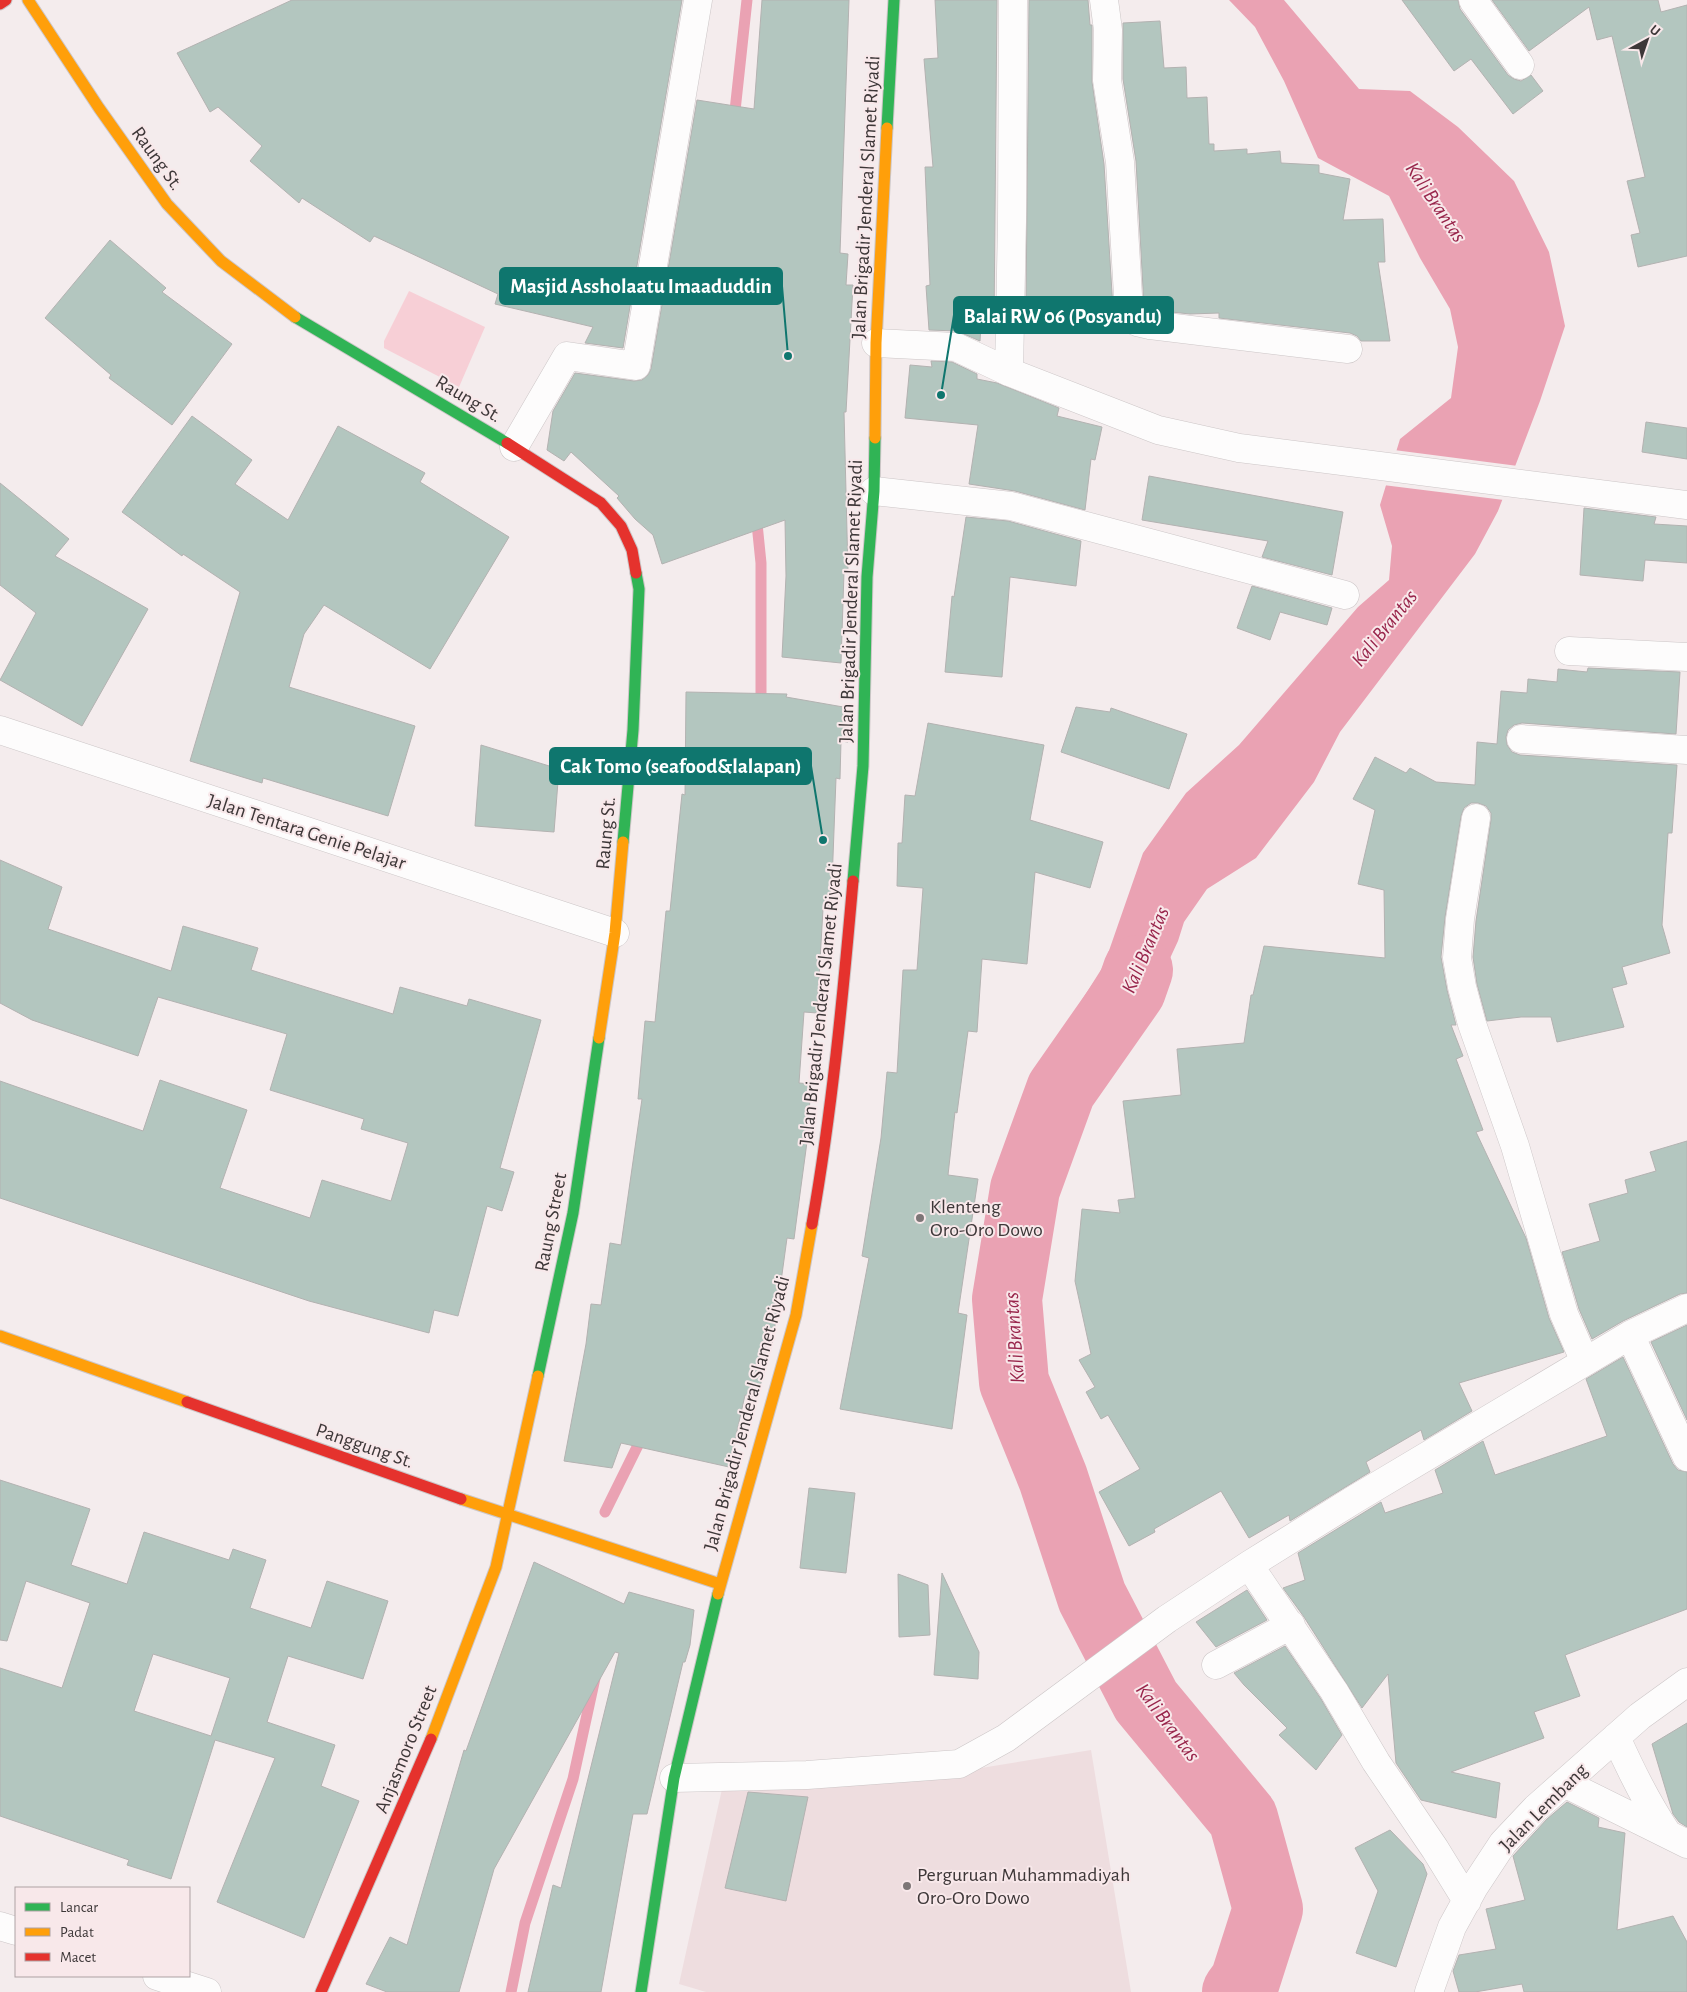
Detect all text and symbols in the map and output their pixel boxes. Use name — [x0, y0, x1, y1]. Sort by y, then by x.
north arrow — [1622, 15, 1672, 65]
text: U — [1647, 23, 1663, 39]
street label: Jalan Brigadir Jenderal Slamet Riyadi — [849, 55, 883, 339]
street label: Raung St. — [128, 123, 187, 194]
water label: Kali Brantas — [1401, 159, 1470, 246]
callout: Masjid Assholaatu Imaaduddin — [500, 268, 782, 304]
text: Masjid Assholaatu Imaaduddin — [510, 276, 772, 297]
callout: Balai RW 06 (Posyandu) — [954, 297, 1173, 333]
text: Balai RW 06 (Posyandu) — [964, 306, 1162, 327]
street label: Raung St. — [432, 371, 505, 426]
street label: Jalan Brigadir Jenderal Slamet Riyadi — [836, 459, 866, 743]
water label: Kali Brantas — [1347, 586, 1422, 670]
callout: Cak Tomo (seafood&lalapan) — [550, 748, 811, 784]
text: Cak Tomo (seafood&lalapan) — [560, 756, 802, 777]
street label: Jalan Tentara Genie Pelajar — [205, 790, 409, 874]
street label: Raung St. — [593, 796, 619, 870]
street label: Jalan Brigadir Jenderal Slamet Riyadi — [796, 862, 846, 1146]
water label: Kali Brantas — [1118, 904, 1173, 996]
street label: Raung Street — [532, 1170, 570, 1273]
place label: Klenteng Oro-Oro Dowo — [930, 1197, 1043, 1240]
marker: Klenteng Oro-Oro Dowo — [914, 1212, 926, 1224]
street label: Jalan Brigadir Jenderal Slamet Riyadi — [701, 1274, 793, 1553]
water label: Kali Brantas — [1001, 1291, 1028, 1384]
street label: Panggung St. — [313, 1420, 416, 1472]
water label: Kali Brantas — [1132, 1679, 1204, 1765]
street label: Anjasmoro Street — [371, 1682, 441, 1816]
street label: Jalan Lembang — [1496, 1760, 1592, 1856]
place label: Perguruan Muhammadiyah Oro-Oro Dowo — [917, 1865, 1130, 1908]
marker: Perguruan Muhammadiyah Oro-Oro Dowo — [901, 1880, 913, 1892]
legend — [15, 1887, 190, 1977]
text: Lancar — [60, 1900, 98, 1915]
text: Padat — [60, 1925, 94, 1940]
text: Macet — [60, 1950, 96, 1965]

